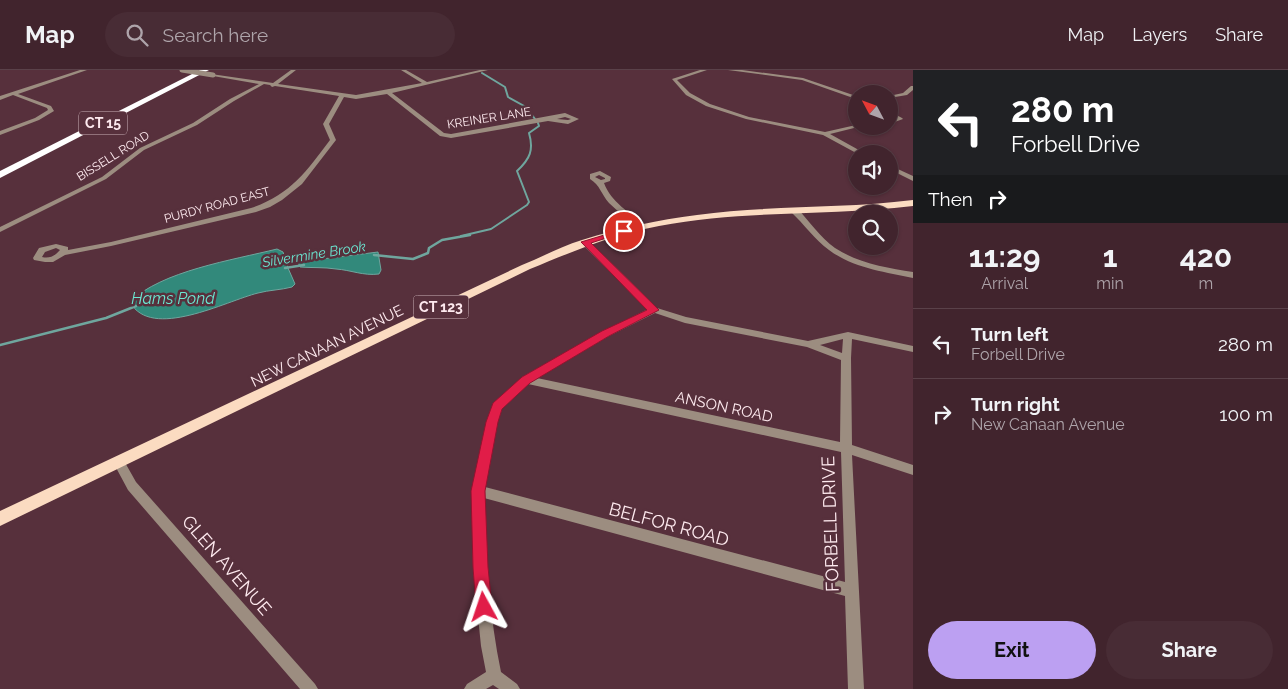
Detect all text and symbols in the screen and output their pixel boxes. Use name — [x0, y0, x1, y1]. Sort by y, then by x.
search box — [105, 12, 455, 57]
text: Map — [25, 20, 75, 49]
icon: search — [123, 21, 151, 49]
text: Search here — [163, 24, 268, 46]
text: Map — [1068, 24, 1104, 45]
text: Layers — [1132, 24, 1187, 45]
text: Share — [1215, 24, 1263, 45]
north arrow — [848, 85, 898, 135]
map controls — [848, 85, 898, 255]
text: 280 m — [1011, 89, 1114, 130]
icon: left — [928, 90, 993, 155]
street label: KREINER LANE — [446, 104, 532, 132]
road number: CT 15 — [79, 112, 127, 134]
street label: BISSELL ROAD — [74, 128, 152, 184]
text: Forbell Drive — [1011, 131, 1140, 157]
button: sound — [848, 145, 898, 195]
street label: PURDY ROAD EAST — [163, 184, 272, 226]
icon: right — [983, 185, 1011, 213]
text: Then — [928, 188, 973, 210]
button: search — [848, 205, 898, 255]
pin — [603, 210, 645, 252]
icon: arrive — [610, 217, 638, 245]
water label: Silvermine Brook — [260, 238, 367, 270]
text: 11:29 — [969, 239, 1040, 274]
text: 1 — [1103, 239, 1117, 274]
text: 420 — [1180, 239, 1232, 274]
text: Arrival — [981, 274, 1028, 293]
text: min — [1096, 274, 1124, 293]
text: m — [1199, 274, 1213, 293]
water label: Hams Pond — [131, 289, 215, 308]
road number: CT 123 — [414, 296, 468, 318]
street label: NEW CANAAN AVENUE — [248, 301, 406, 391]
text: Turn left — [971, 323, 1048, 345]
icon: left — [928, 330, 956, 358]
text: 280 m — [1218, 333, 1273, 355]
text: Forbell Drive — [971, 345, 1065, 364]
street label: ANSON ROAD — [674, 388, 775, 426]
text: Turn right — [971, 393, 1060, 415]
icon: right — [928, 400, 956, 428]
text: 100 m — [1219, 403, 1273, 425]
text: New Canaan Avenue — [971, 415, 1125, 434]
street label: FORBELL DRIVE — [817, 456, 843, 592]
street label: BELFOR ROAD — [607, 498, 731, 550]
street label: GLEN AVENUE — [178, 511, 276, 619]
position arrow — [457, 580, 509, 632]
button: Exit — [928, 621, 1096, 679]
button: Share — [1106, 621, 1273, 679]

